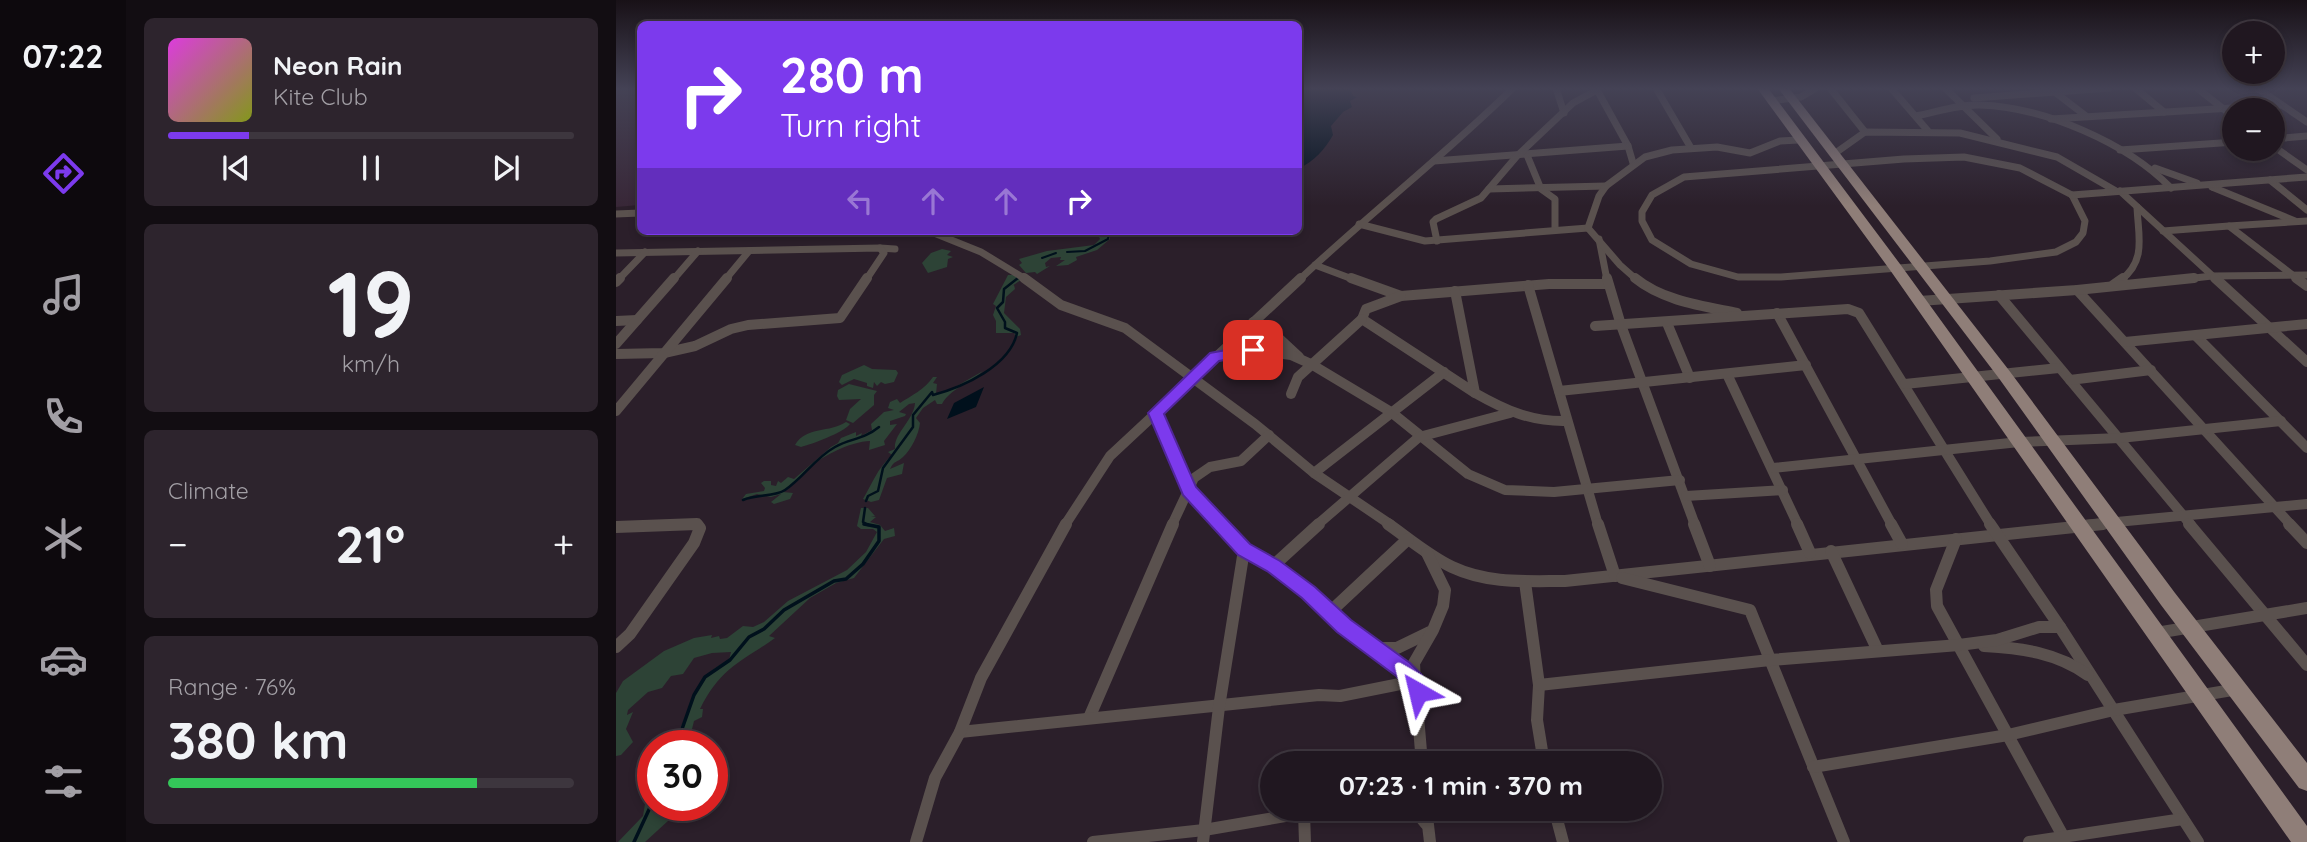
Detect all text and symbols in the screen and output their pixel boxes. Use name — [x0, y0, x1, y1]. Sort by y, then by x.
map controls — [2222, 21, 2285, 161]
button: + — [2222, 21, 2285, 84]
text: 07:22 — [22, 36, 104, 76]
text: 280 m — [780, 44, 924, 105]
text: Neon Rain — [273, 49, 402, 82]
icon: right — [665, 49, 756, 140]
text: Kite Club — [273, 82, 368, 111]
button: − — [2222, 98, 2285, 161]
text: Turn right — [780, 105, 921, 145]
icon: directions — [39, 149, 88, 198]
icon: previous — [217, 149, 255, 187]
icon: pause — [352, 149, 390, 187]
icon: next — [487, 149, 525, 187]
icon: left — [841, 182, 879, 220]
icon: ahead — [914, 182, 952, 220]
icon: ahead — [987, 182, 1025, 220]
icon: right — [1060, 182, 1098, 220]
text: 19 — [327, 246, 415, 360]
icon: music — [39, 270, 88, 319]
pin — [1223, 320, 1283, 380]
icon: arrive — [1234, 331, 1272, 369]
text: km/h — [342, 349, 400, 378]
icon: phone — [39, 392, 88, 441]
text: Climate — [168, 476, 249, 505]
text: 21° — [335, 511, 405, 576]
icon: climate — [39, 514, 88, 563]
text: − — [168, 520, 188, 568]
text: + — [553, 520, 574, 568]
icon: car — [39, 635, 88, 684]
position arrow — [1381, 655, 1455, 729]
text: Range · 76% — [168, 672, 296, 701]
text: 380 km — [168, 707, 348, 772]
speed limit sign: 30 — [637, 730, 728, 821]
icon: filters — [39, 757, 88, 806]
text: 07:23 · 1 min · 370 m — [1339, 769, 1583, 802]

